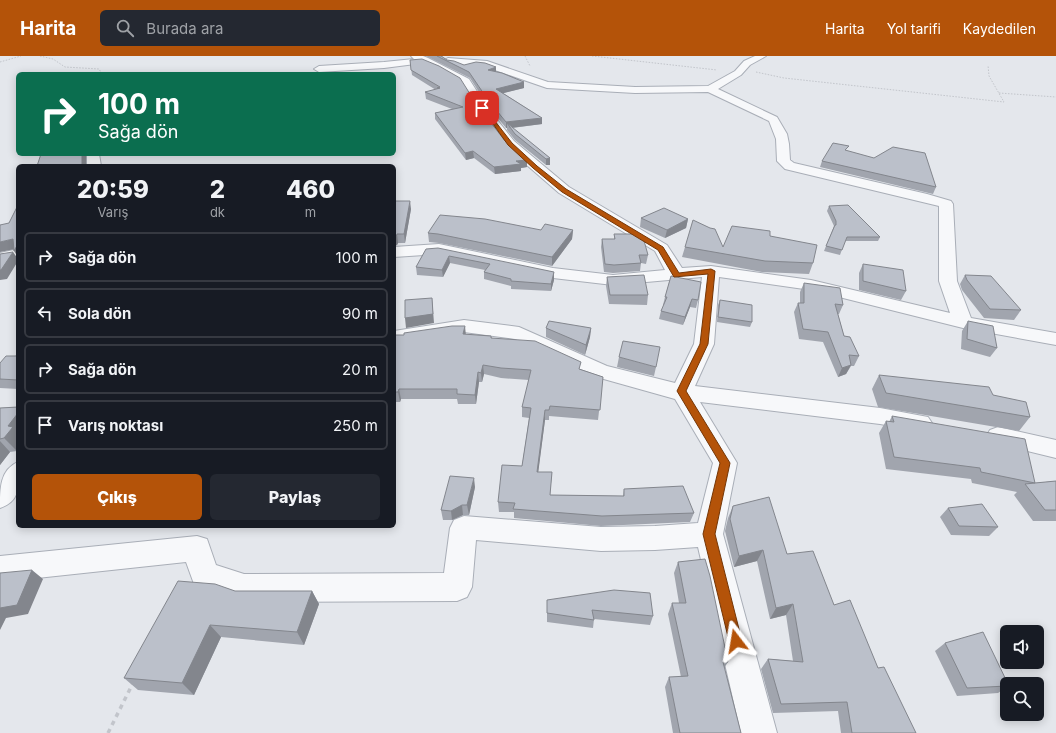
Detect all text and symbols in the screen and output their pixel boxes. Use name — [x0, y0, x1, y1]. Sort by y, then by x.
search box — [100, 10, 380, 46]
text: Harita — [20, 17, 76, 40]
icon: search — [114, 17, 136, 39]
text: Burada ara — [146, 19, 223, 38]
text: Harita — [825, 20, 865, 37]
text: Yol tarifi — [887, 20, 941, 37]
text: Kaydedilen — [963, 20, 1036, 37]
text: 100 m — [98, 87, 180, 121]
icon: right — [32, 88, 84, 140]
pin — [465, 91, 499, 125]
icon: arrive — [471, 97, 493, 119]
text: Sağa dön — [98, 121, 178, 142]
text: 20:59 — [77, 175, 149, 204]
text: 2 — [210, 175, 225, 204]
text: 460 — [286, 175, 335, 204]
text: Varış — [98, 204, 128, 220]
text: dk — [210, 204, 225, 220]
text: m — [305, 204, 316, 220]
icon: right — [34, 246, 56, 268]
text: Sağa dön — [68, 248, 136, 267]
text: 100 m — [336, 248, 378, 267]
icon: left — [34, 302, 56, 324]
text: Sola dön — [68, 304, 131, 323]
text: 90 m — [342, 304, 378, 323]
icon: right — [34, 358, 56, 380]
text: Sağa dön — [68, 360, 136, 379]
text: 20 m — [342, 360, 378, 379]
icon: arrive — [34, 414, 56, 436]
text: Varış noktası — [68, 416, 163, 435]
text: 250 m — [333, 416, 378, 435]
button: Çıkış — [32, 474, 202, 520]
button: Paylaş — [210, 474, 380, 520]
position arrow — [715, 620, 757, 662]
map controls — [1000, 625, 1044, 721]
button: sound — [1000, 625, 1044, 669]
button: search — [1000, 677, 1044, 721]

